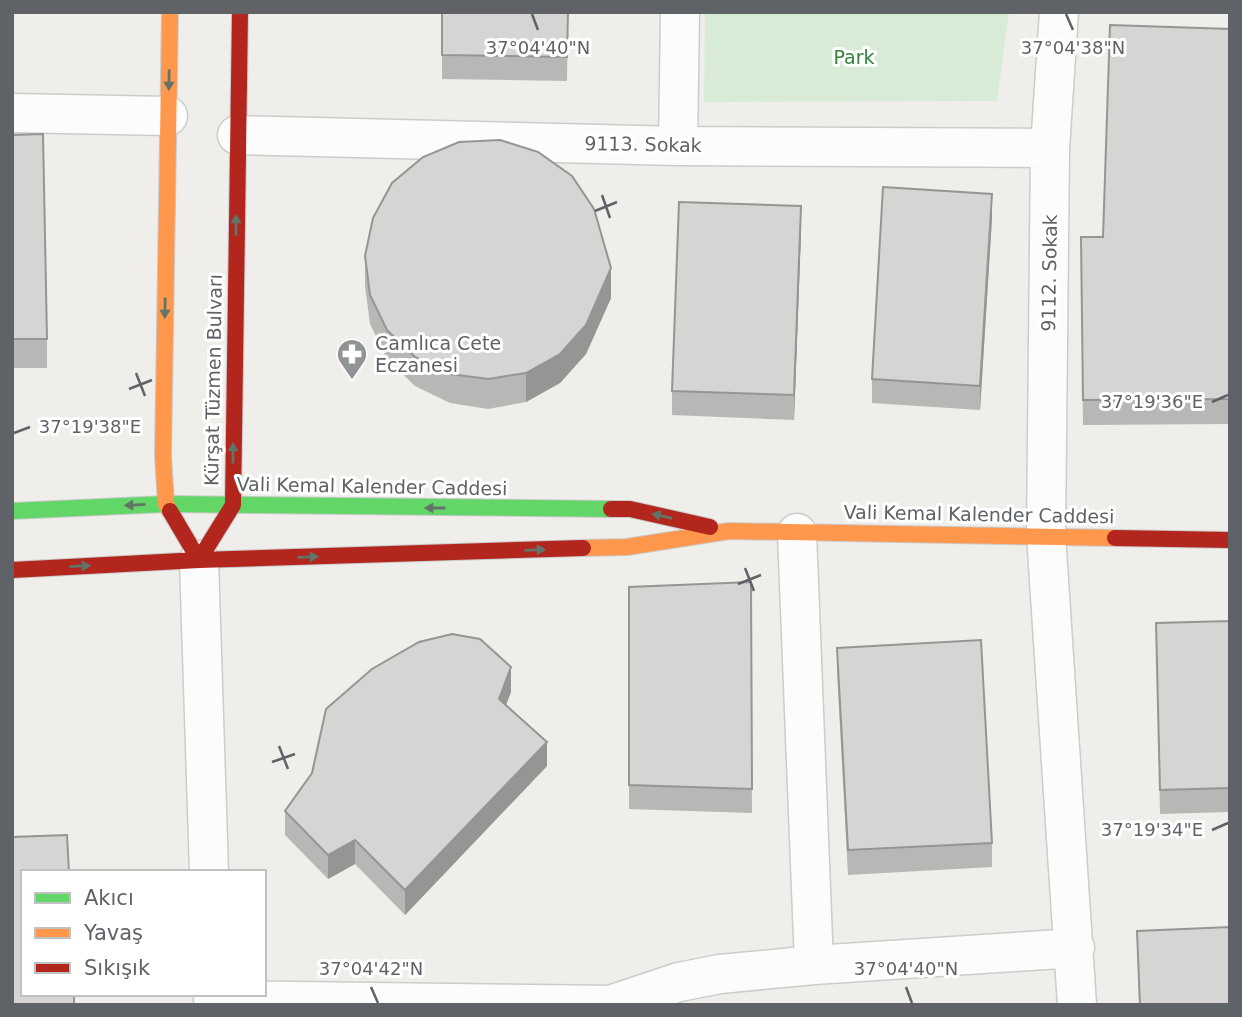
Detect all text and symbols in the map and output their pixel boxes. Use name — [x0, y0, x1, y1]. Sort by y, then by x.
text: 37°04'40"N — [486, 37, 590, 58]
text: 37°04'38"N — [1021, 37, 1125, 58]
park label: Park — [833, 46, 875, 68]
one-way arrow — [163, 70, 174, 92]
street label: 9113. Sokak — [584, 132, 702, 156]
one-way arrow — [230, 214, 242, 236]
street label: 9112. Sokak — [1037, 214, 1061, 332]
street label: Kürşat Tüzmen Bulvarı — [200, 274, 226, 486]
one-way arrow — [159, 297, 171, 319]
place label: Camlıca Cete Eczanesi — [375, 332, 501, 376]
pharmacy icon: Camlıca Cete Eczanesi — [335, 337, 369, 381]
text: 37°19'36"E — [1101, 391, 1203, 412]
text: 37°19'38"E — [39, 416, 141, 437]
one-way arrow — [227, 441, 239, 463]
street label: Vali Kemal Kalender Caddesi — [236, 473, 508, 499]
one-way arrow — [123, 500, 145, 511]
street label: Vali Kemal Kalender Caddesi — [843, 501, 1115, 527]
one-way arrow — [424, 502, 446, 514]
one-way arrow — [651, 510, 673, 521]
one-way arrow — [524, 544, 546, 556]
one-way arrow — [297, 551, 319, 563]
one-way arrow — [70, 561, 92, 572]
text: 37°19'34"E — [1101, 819, 1203, 840]
legend — [21, 870, 266, 996]
text: Akıcı — [84, 886, 134, 910]
text: Yavaş — [83, 921, 143, 945]
text: Sıkışık — [84, 956, 151, 980]
text: 37°04'42"N — [319, 958, 423, 979]
text: 37°04'40"N — [854, 958, 958, 979]

